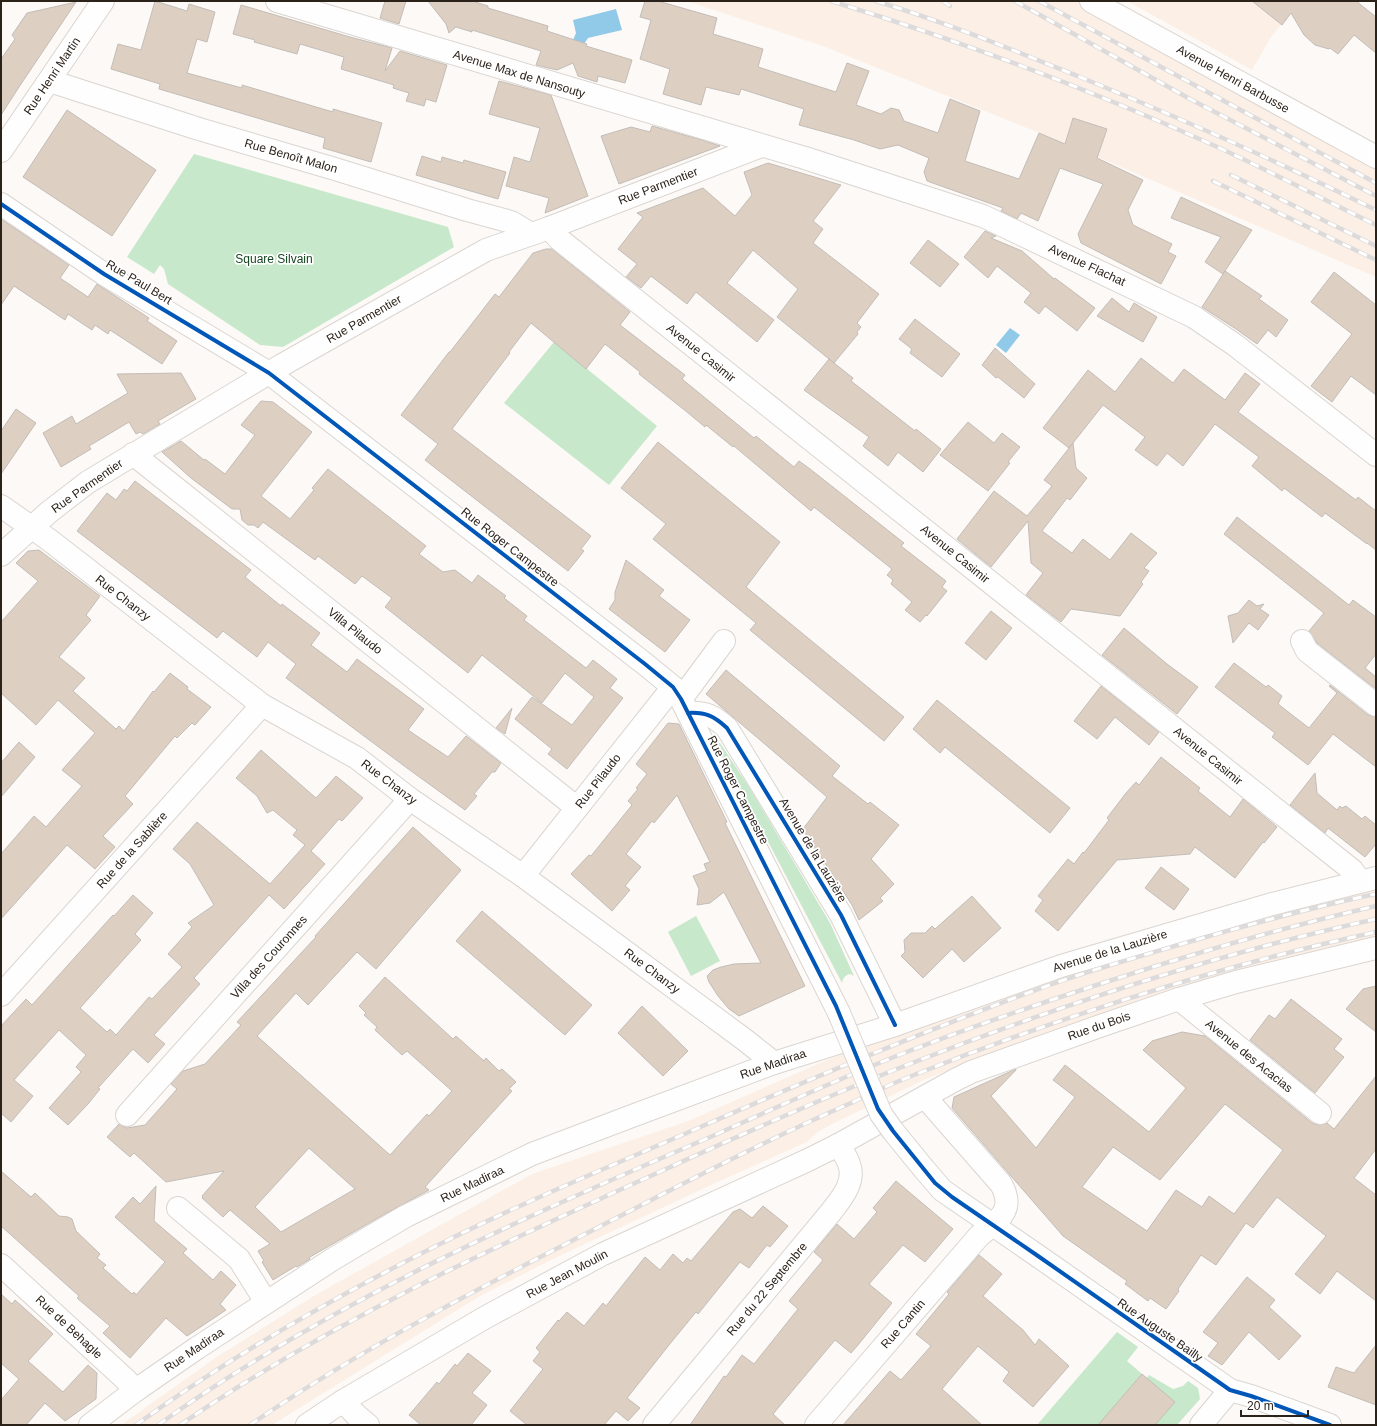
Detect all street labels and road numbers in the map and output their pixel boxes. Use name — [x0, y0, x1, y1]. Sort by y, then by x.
street label: Rue Henri Martin — [21, 34, 83, 118]
street label: Avenue Henri Barbusse — [1174, 42, 1292, 116]
street label: Avenue Max de Nansouty — [451, 47, 587, 101]
street label: Rue Benoît Malon — [243, 136, 339, 176]
street label: Rue Parmentier — [616, 164, 700, 208]
street label: Avenue Flachat — [1046, 241, 1128, 289]
street label: Rue Paul Bert — [103, 257, 175, 308]
street label: Rue Parmentier — [324, 292, 404, 346]
street label: Avenue Casimir — [664, 321, 738, 385]
street label: Rue Parmentier — [49, 456, 125, 516]
street label: Rue Roger Campestre — [458, 505, 562, 590]
street label: Avenue Casimir — [918, 522, 992, 586]
street label: Rue Chanzy — [93, 572, 153, 624]
street label: Villa Pilaudo — [325, 605, 385, 657]
street label: Avenue Casimir — [1171, 724, 1245, 788]
street label: Rue Roger Campestre — [705, 733, 772, 847]
street label: Rue Pilaudo — [572, 751, 624, 811]
street label: Rue Chanzy — [358, 757, 420, 807]
street label: Avenue de la Lauzière — [776, 795, 850, 905]
street label: Rue de la Sablière — [94, 808, 170, 891]
street label: Villa des Couronnes — [228, 912, 310, 1002]
street label: Avenue de la Lauzière — [1051, 927, 1169, 975]
street label: Rue Chanzy — [621, 946, 683, 996]
street label: Rue du Bois — [1066, 1009, 1132, 1043]
street label: Avenue des Acacias — [1203, 1017, 1295, 1095]
street label: Rue Madiraa — [738, 1046, 808, 1082]
street label: Rue Madiraa — [438, 1163, 506, 1205]
street label: Rue du 22 Septembre — [724, 1239, 810, 1338]
street label: Rue Jean Moulin — [524, 1247, 610, 1301]
street label: Rue de Behagle — [33, 1293, 105, 1362]
street label: Rue Auguste Bailly — [1115, 1295, 1205, 1365]
street label: Rue Cantin — [878, 1297, 928, 1351]
street label: Rue Madiraa — [162, 1325, 227, 1375]

